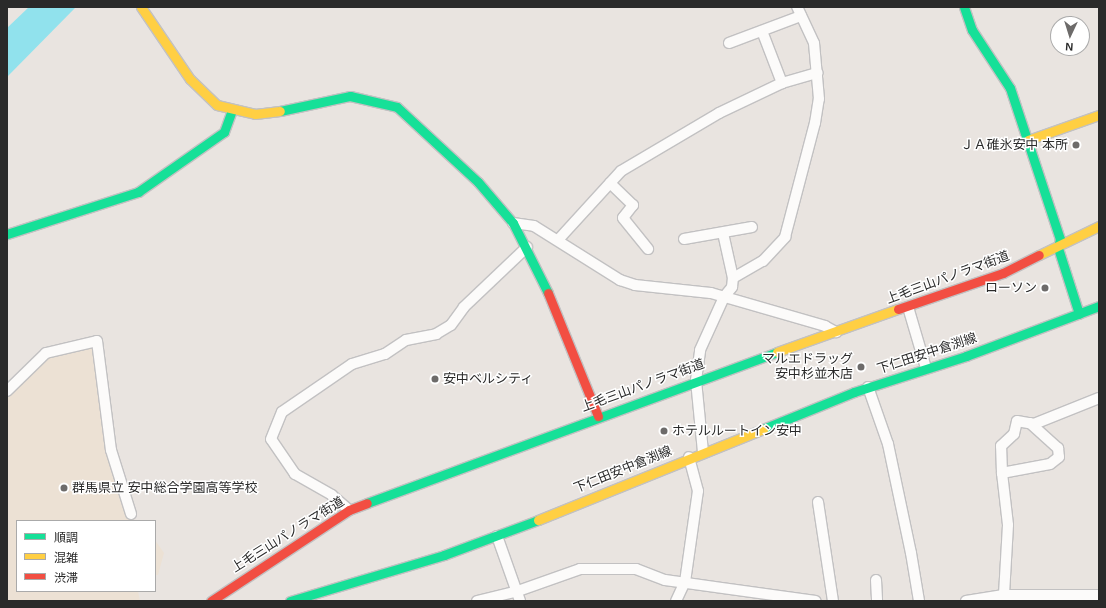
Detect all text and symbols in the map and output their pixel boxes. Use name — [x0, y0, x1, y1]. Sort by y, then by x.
north arrow — [1050, 16, 1090, 56]
text: N — [1065, 41, 1074, 53]
place label: ＪＡ碓氷安中 本所 — [960, 137, 1068, 153]
marker: ＪＡ碓氷安中 本所 — [1071, 140, 1081, 150]
street label: 上毛三山パノラマ街道 — [884, 248, 1012, 308]
place label: ローソン — [985, 280, 1037, 296]
marker: ローソン — [1040, 283, 1050, 293]
street label: 下仁田安中倉渕線 — [875, 331, 979, 377]
place label: マルエドラッグ 安中杉並木店 — [762, 352, 853, 383]
street label: 上毛三山パノラマ街道 — [579, 356, 707, 416]
marker: マルエドラッグ 安中杉並木店 — [856, 362, 866, 372]
place label: 安中ベルシティ — [443, 371, 534, 387]
marker: 安中ベルシティ — [430, 374, 440, 384]
place label: ホテルルートイン安中 — [672, 423, 802, 439]
marker: ホテルルートイン安中 — [659, 426, 669, 436]
street label: 下仁田安中倉渕線 — [572, 443, 674, 497]
place label: 群馬県立 安中総合学園高等学校 — [72, 480, 258, 496]
marker: 群馬県立 安中総合学園高等学校 — [59, 483, 69, 493]
street label: 上毛三山パノラマ街道 — [229, 494, 347, 576]
legend — [16, 520, 156, 592]
text: 順調 — [54, 531, 78, 545]
text: 混雑 — [54, 551, 78, 565]
text: 渋滞 — [54, 571, 78, 585]

